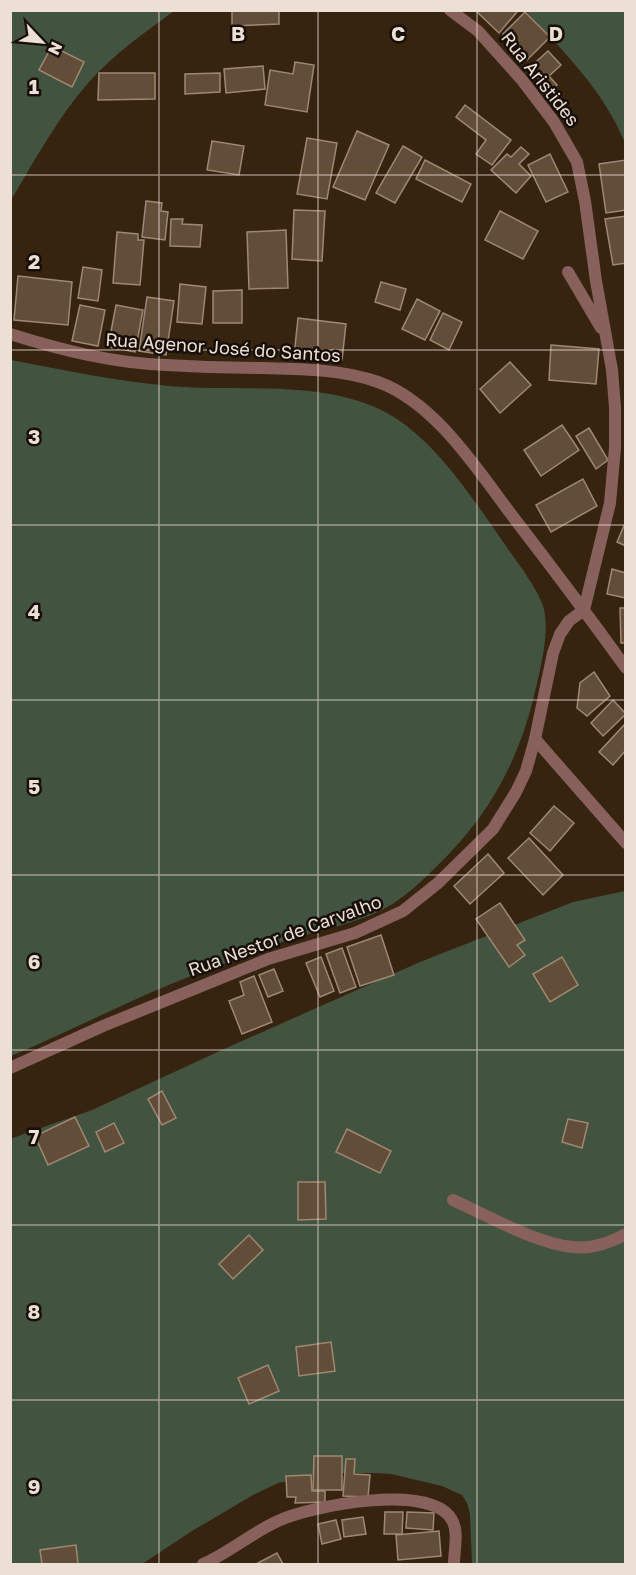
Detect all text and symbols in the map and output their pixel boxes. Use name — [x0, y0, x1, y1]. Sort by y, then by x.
north arrow — [12, 12, 72, 72]
text: B — [231, 21, 245, 45]
text: C — [391, 21, 405, 45]
text: D — [549, 21, 563, 45]
street label: Rua Aristides — [497, 27, 585, 130]
text: N — [44, 39, 67, 58]
text: 1 — [29, 74, 39, 98]
text: 2 — [28, 249, 40, 273]
street label: Rua Agenor José do Santos — [105, 328, 342, 366]
text: 3 — [28, 424, 40, 448]
text: 4 — [28, 599, 40, 623]
text: 5 — [28, 774, 40, 798]
street label: Rua Nestor de Carvalho — [185, 890, 384, 980]
text: 6 — [28, 949, 40, 973]
text: 7 — [29, 1124, 40, 1148]
text: 8 — [28, 1299, 40, 1323]
text: 9 — [28, 1474, 40, 1498]

